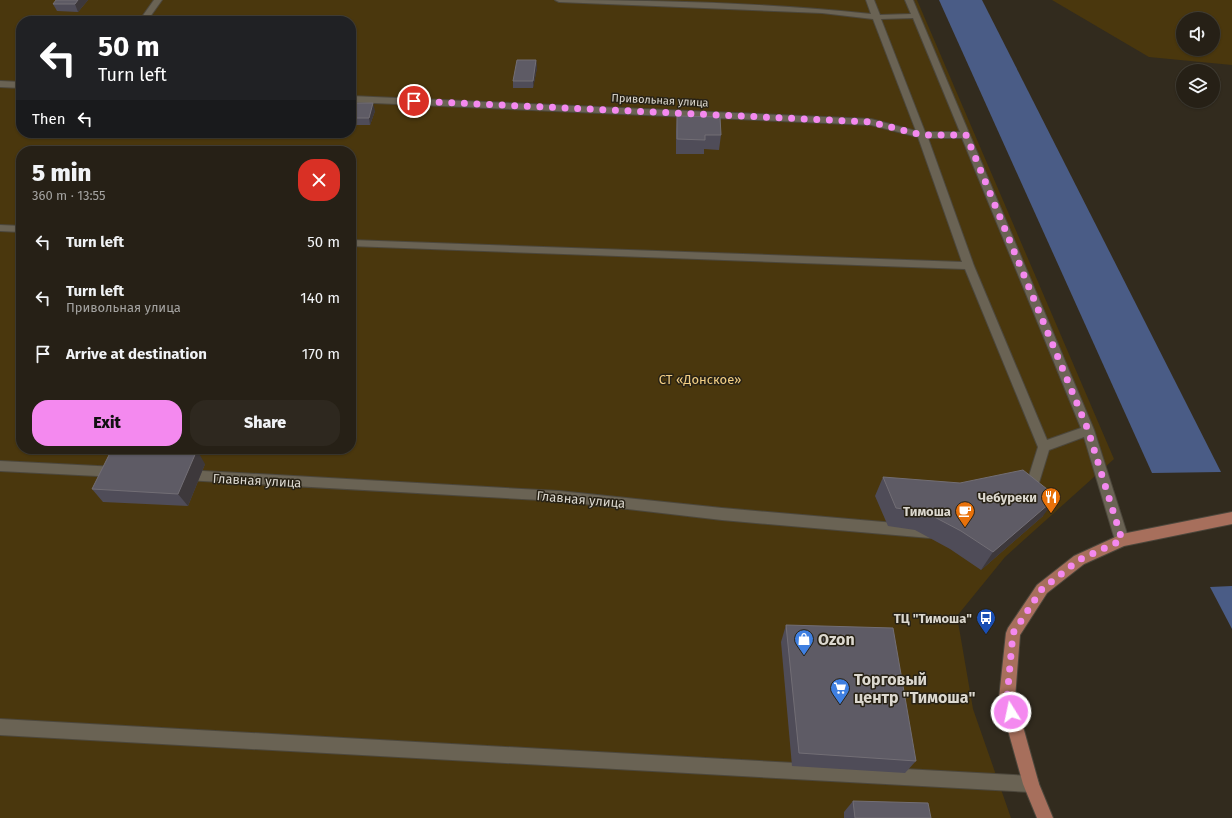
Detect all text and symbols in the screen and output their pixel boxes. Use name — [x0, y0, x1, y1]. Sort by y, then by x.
map controls — [1176, 12, 1220, 108]
button: sound — [1176, 12, 1220, 56]
text: 50 m — [98, 30, 160, 63]
icon: left — [32, 32, 84, 84]
text: Turn left — [98, 64, 167, 86]
button: layers — [1176, 64, 1220, 108]
pin — [397, 84, 431, 118]
icon: arrive — [403, 90, 425, 112]
street label: Привольная улица — [611, 91, 709, 110]
icon: left — [74, 108, 96, 130]
text: Then — [32, 110, 66, 128]
text: 5 min — [32, 159, 91, 187]
button: close — [298, 159, 340, 201]
text: 360 m · 13:55 — [32, 188, 106, 203]
icon: left — [32, 231, 54, 253]
text: Turn left — [66, 233, 124, 251]
text: 50 m — [307, 233, 340, 251]
text: Turn left — [66, 282, 124, 300]
icon: left — [32, 287, 54, 309]
text: 140 m — [300, 289, 340, 307]
text: Привольная улица — [66, 300, 181, 315]
icon: arrive — [32, 343, 54, 365]
text: Arrive at destination — [66, 345, 207, 363]
text: 170 m — [302, 345, 340, 363]
park label: СТ «Донское» — [659, 372, 741, 387]
button: Exit — [32, 400, 182, 446]
button: Share — [190, 400, 340, 446]
street label: Главная улица — [212, 471, 302, 490]
restaurant icon: Чебуреки — [1040, 486, 1062, 514]
street label: Главная улица — [536, 488, 626, 511]
place label: Чебуреки — [978, 490, 1037, 505]
cafe icon: Тимоша — [954, 500, 976, 528]
place label: Тимоша — [903, 504, 951, 519]
bus stop icon: ТЦ "Тимоша" — [975, 607, 997, 635]
place label: ТЦ "Тимоша" — [894, 611, 972, 626]
shop icon: Ozon — [793, 628, 815, 656]
place label: Ozon — [818, 630, 855, 649]
place label: Торговый центр "Тимоша" — [854, 670, 976, 707]
supermarket icon: Торговый центр "Тимоша" — [829, 677, 851, 705]
position arrow — [990, 691, 1032, 733]

